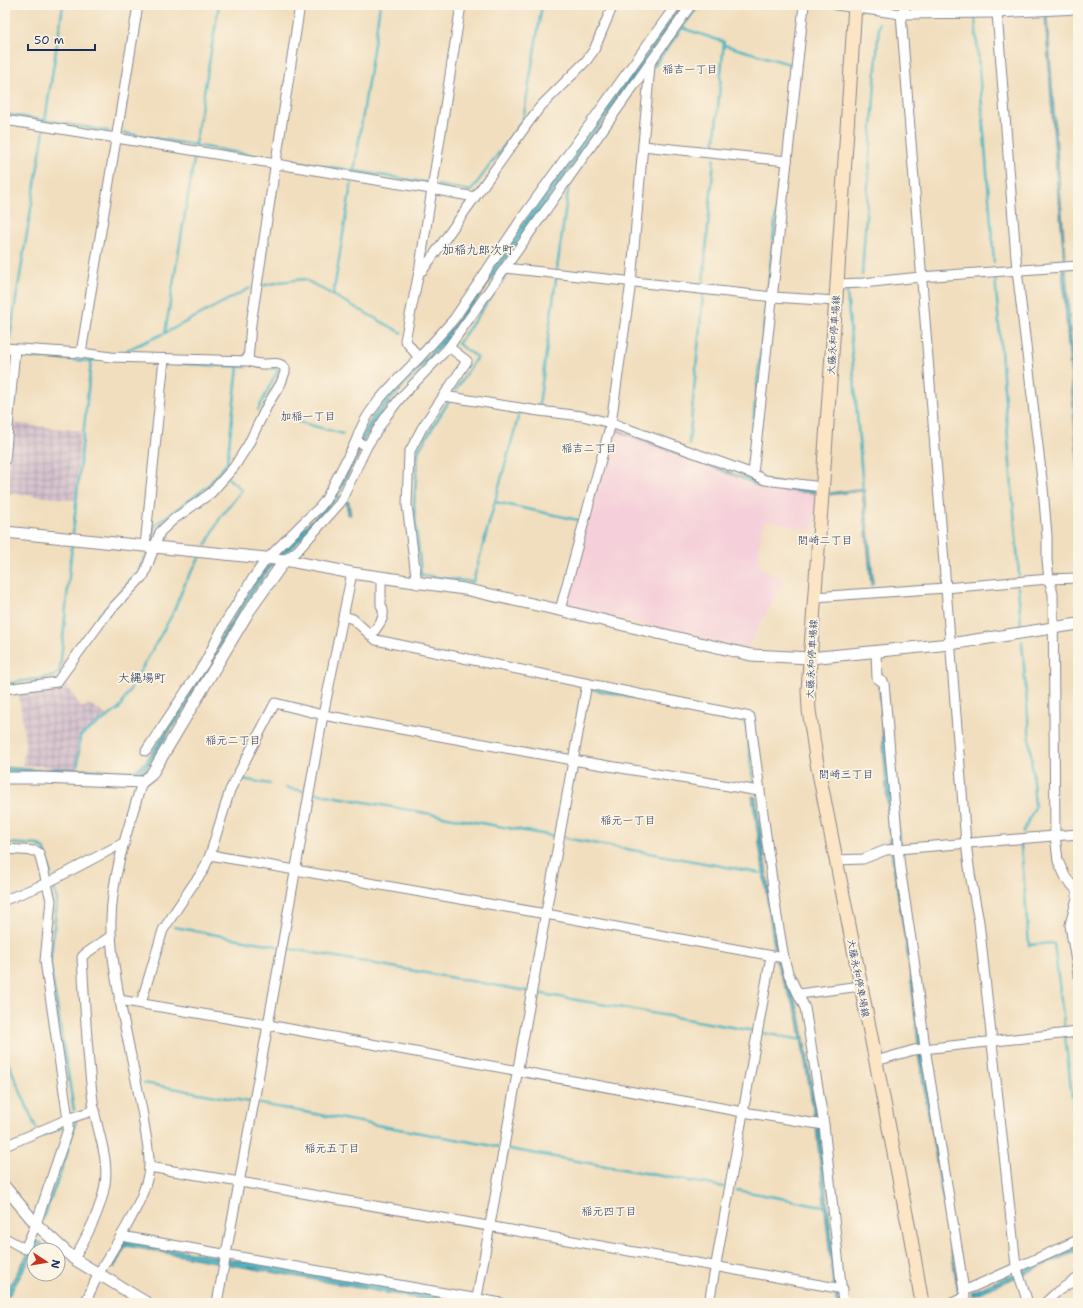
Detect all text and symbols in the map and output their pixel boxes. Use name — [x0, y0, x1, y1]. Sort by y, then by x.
scale bar — [28, 26, 95, 52]
text: 50 m — [34, 32, 64, 48]
district label: 稲吉一丁目 — [663, 62, 718, 77]
district label: 加稲九郎次町 — [442, 242, 514, 258]
street label: 大藤永和停車場線 — [824, 295, 843, 375]
district label: 加稲一丁目 — [281, 409, 336, 424]
district label: 稲吉二丁目 — [562, 441, 617, 456]
district label: 間崎二丁目 — [798, 533, 853, 548]
street label: 大藤永和停車場線 — [803, 619, 820, 699]
district label: 大縄場町 — [118, 670, 166, 686]
district label: 稲元二丁目 — [206, 733, 261, 748]
district label: 間崎三丁目 — [819, 767, 874, 782]
district label: 稲元一丁目 — [601, 813, 656, 828]
street label: 大藤永和停車場線 — [844, 938, 873, 1019]
district label: 稲元五丁目 — [305, 1141, 360, 1156]
district label: 稲元四丁目 — [582, 1204, 637, 1219]
north arrow — [26, 1242, 66, 1282]
text: N — [47, 1258, 64, 1270]

